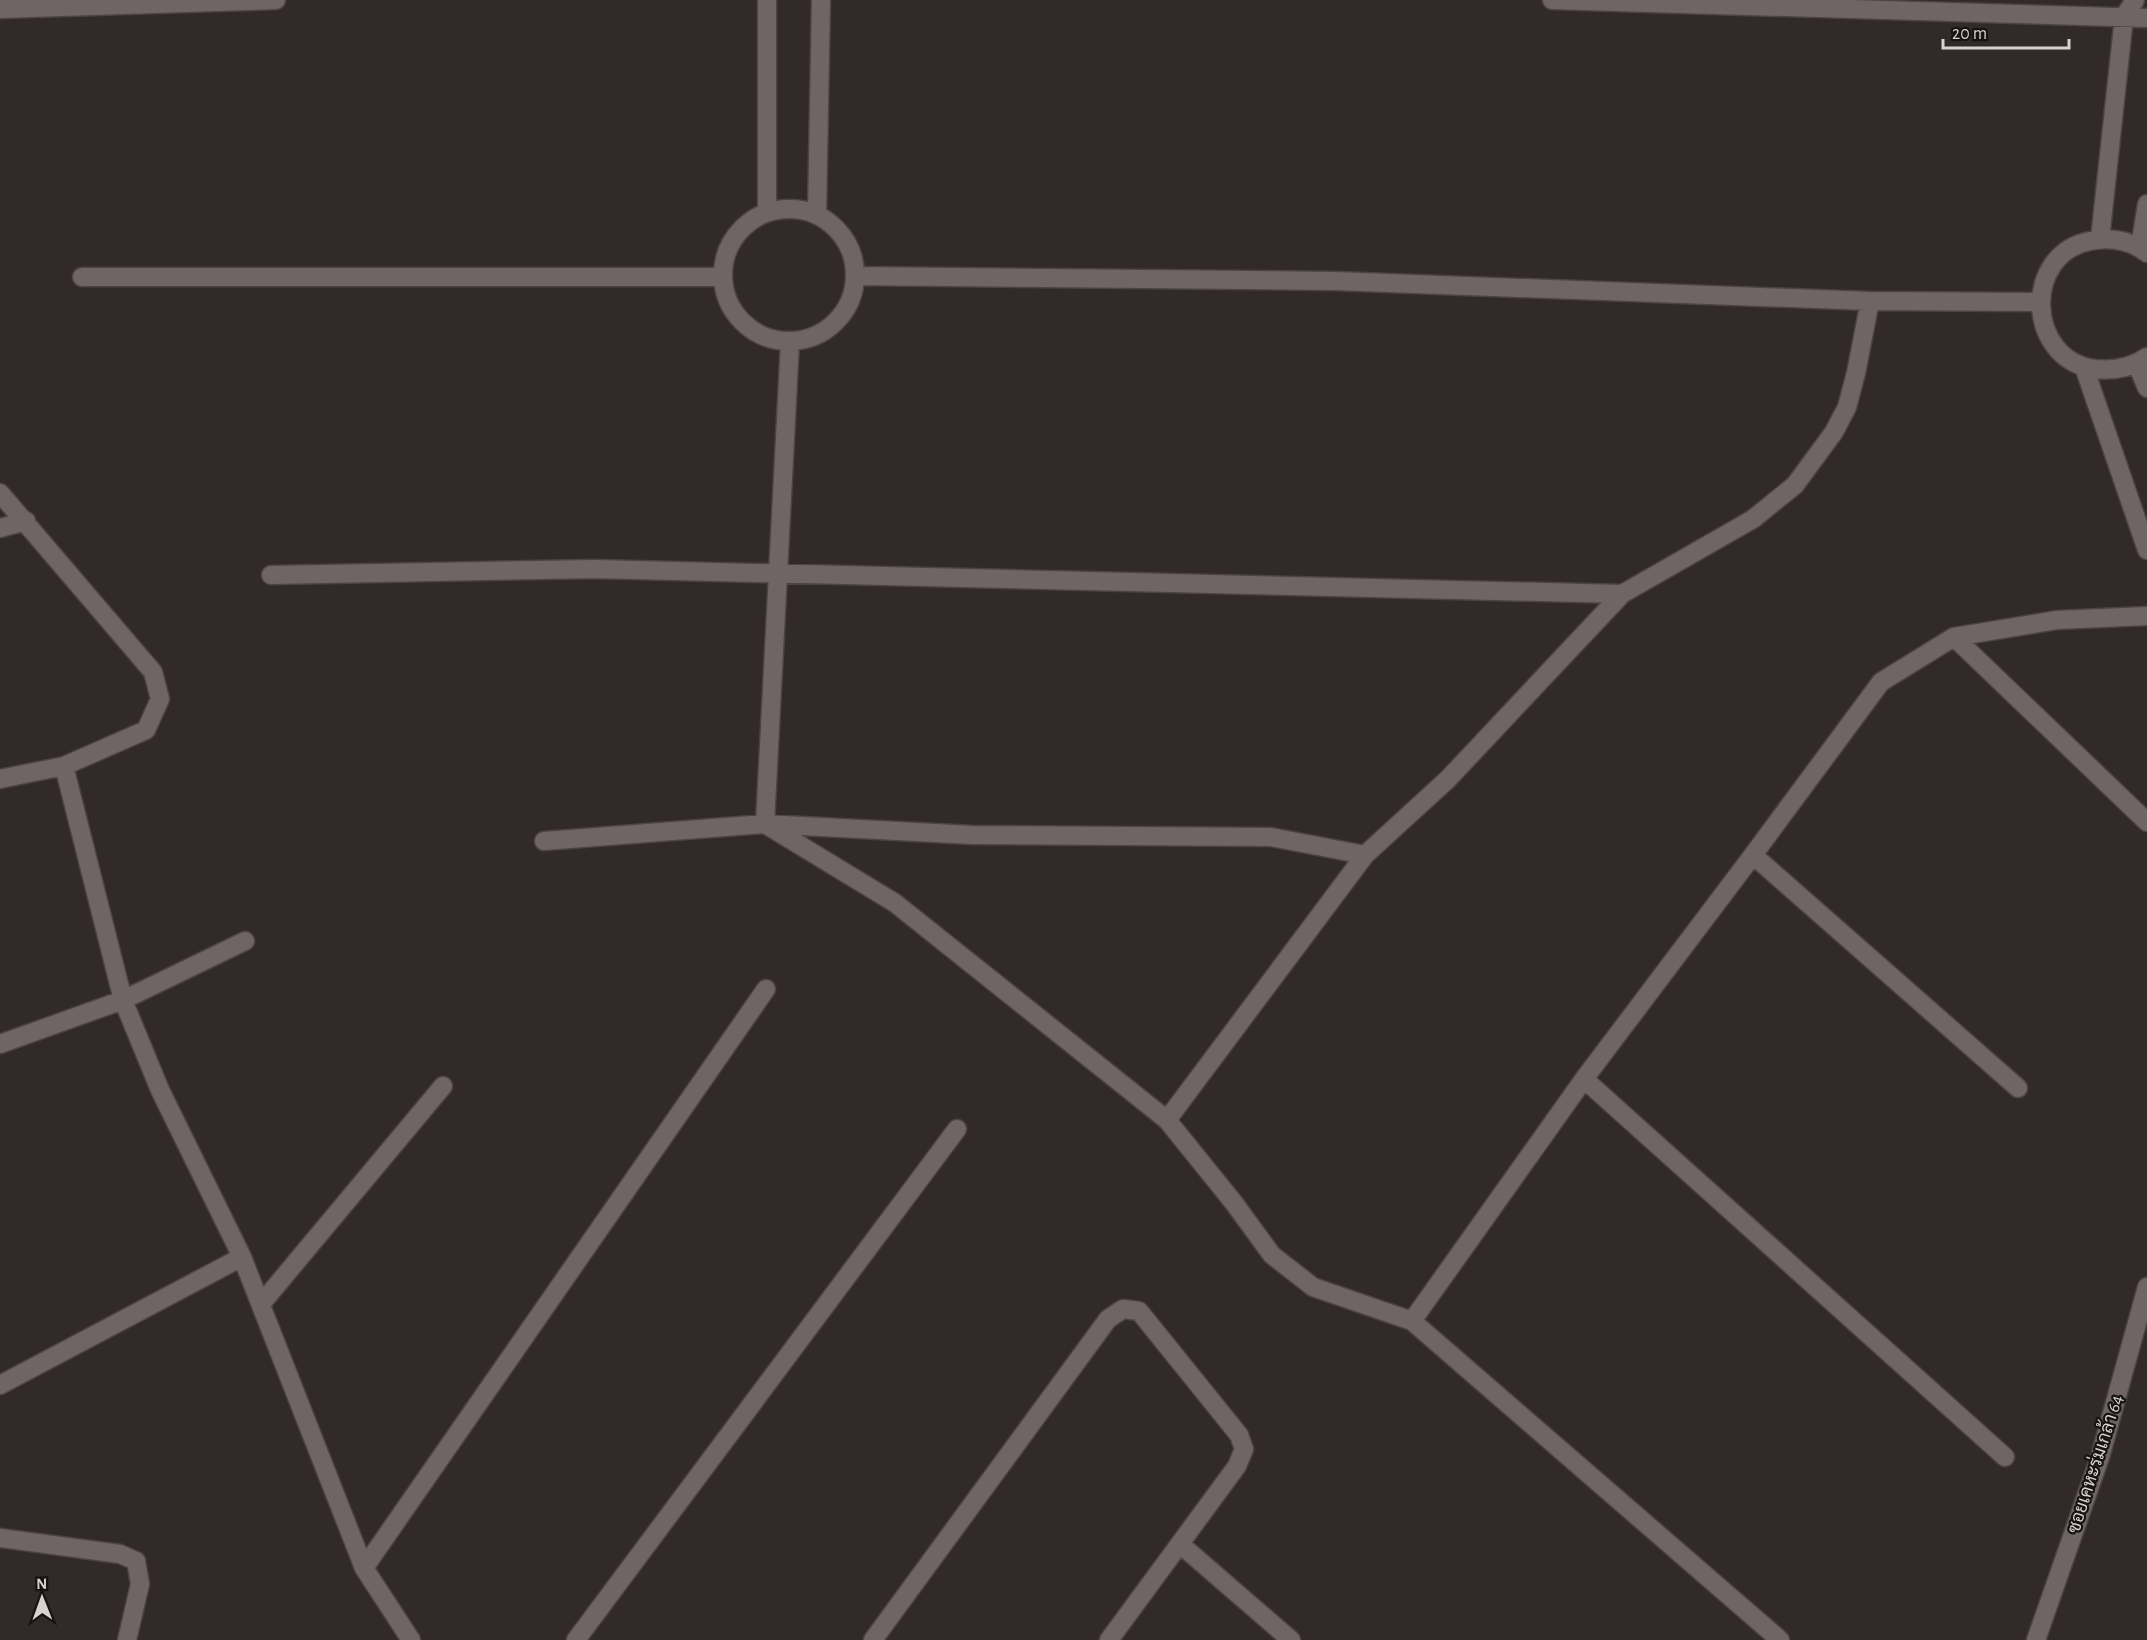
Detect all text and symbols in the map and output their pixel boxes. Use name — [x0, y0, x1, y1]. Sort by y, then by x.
scale bar — [1943, 12, 2069, 50]
text: 20 m — [1952, 25, 1987, 43]
street label: ซอยเคหะร่มเกล้า 64 — [2061, 1391, 2127, 1536]
north arrow — [12, 1568, 72, 1628]
text: N — [36, 1576, 47, 1592]

